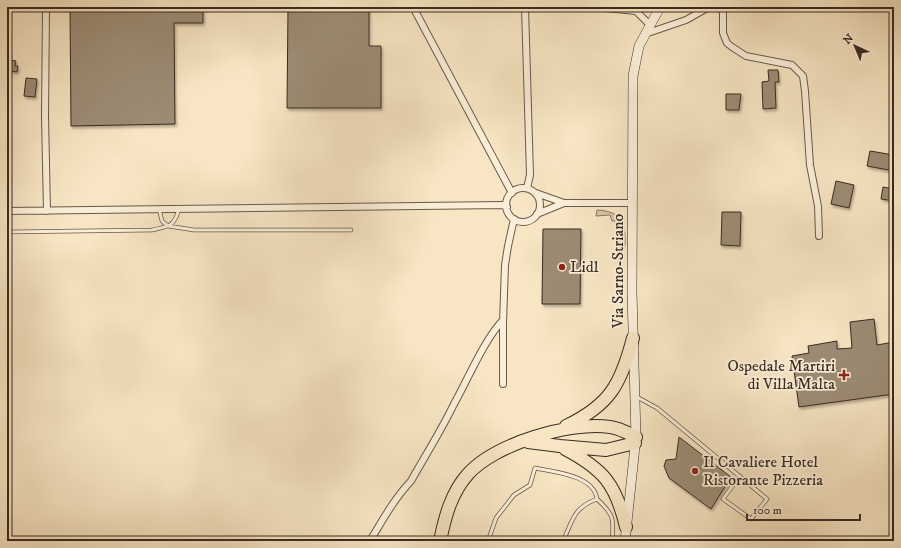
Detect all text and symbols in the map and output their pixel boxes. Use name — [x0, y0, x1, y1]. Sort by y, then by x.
north arrow — [835, 26, 875, 66]
text: N — [841, 31, 857, 48]
street label: Via Sarno-Striano — [608, 214, 628, 329]
place label: Lidl — [570, 257, 599, 277]
marker: Lidl — [557, 262, 567, 272]
place label: Ospedale Martiri di Villa Malta — [727, 356, 835, 394]
marker: Ospedale Martiri di Villa Malta — [838, 369, 850, 381]
place label: Il Cavaliere Hotel Ristorante Pizzeria — [703, 452, 823, 490]
marker: Il Cavaliere Hotel Ristorante Pizzeria — [690, 466, 700, 476]
scale bar — [747, 496, 860, 522]
text: 100 m — [753, 503, 782, 518]

